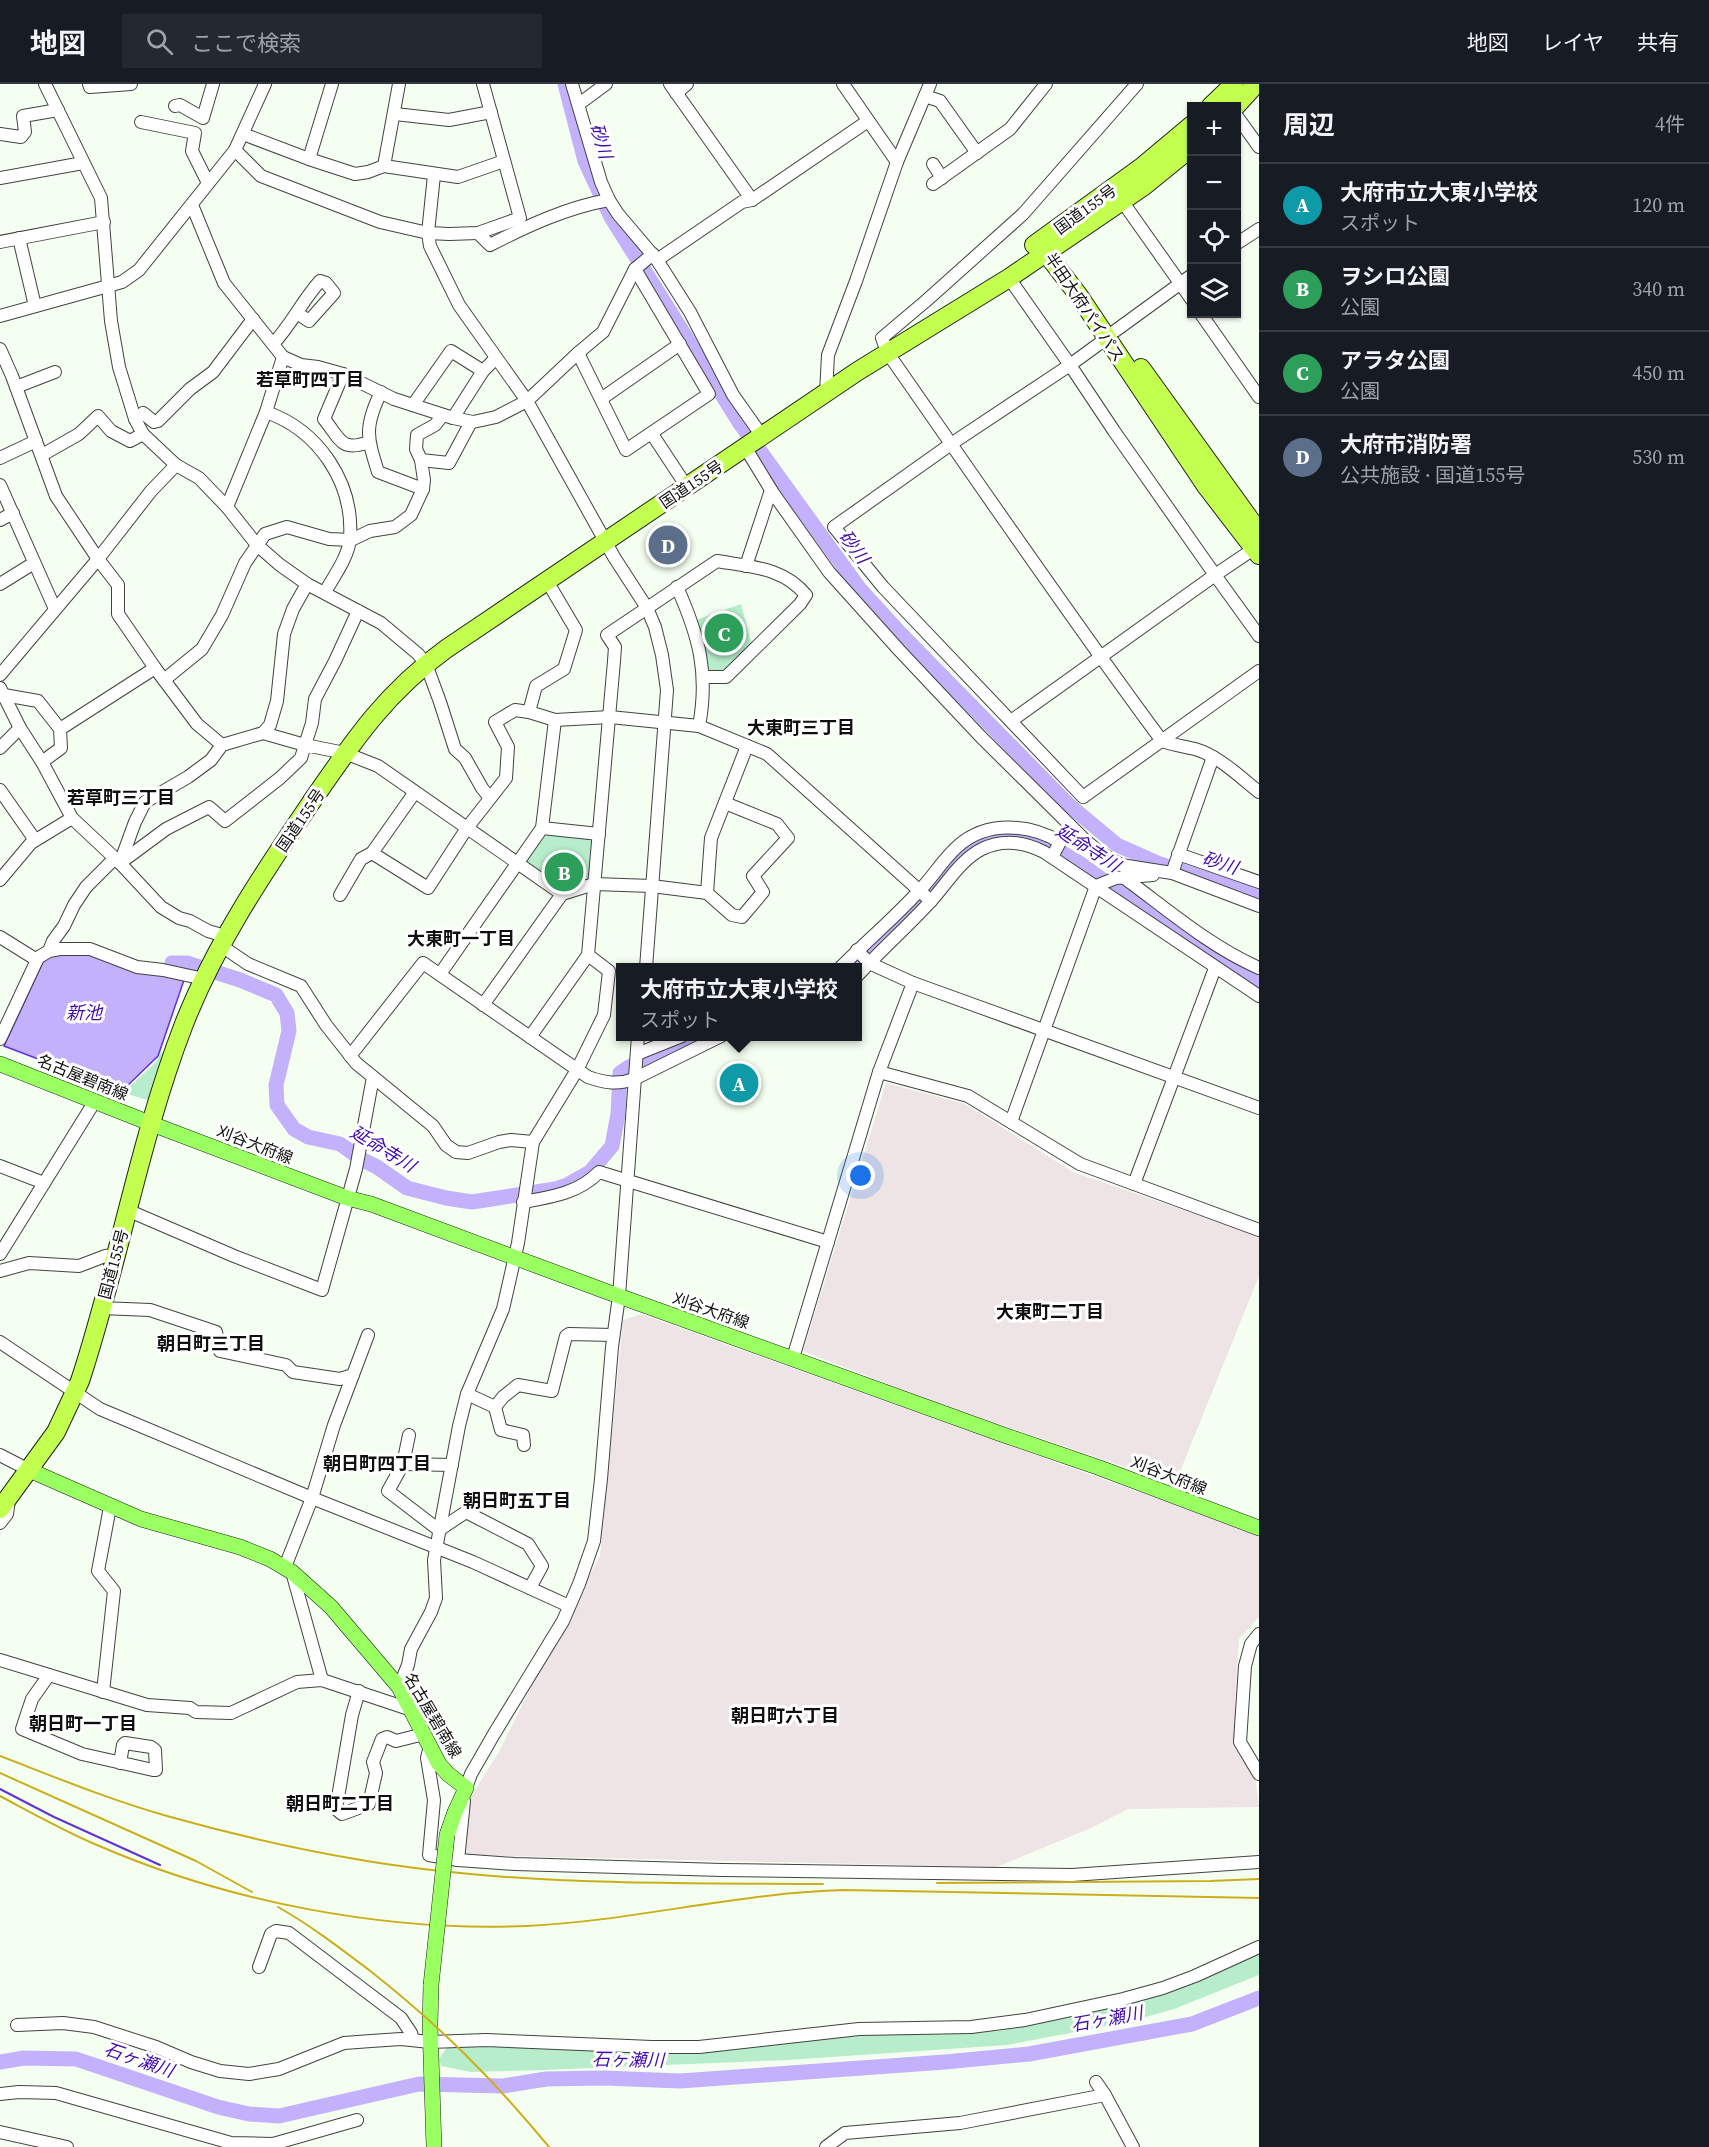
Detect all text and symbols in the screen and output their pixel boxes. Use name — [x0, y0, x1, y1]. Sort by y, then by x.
search box — [122, 14, 542, 68]
text: 地図 — [30, 24, 86, 62]
icon: search — [143, 25, 176, 58]
text: ここで検索 — [191, 28, 301, 58]
text: 地図 — [1467, 28, 1509, 57]
text: レイヤ — [1542, 28, 1604, 57]
text: 共有 — [1637, 28, 1679, 57]
map controls — [1187, 102, 1241, 318]
button: + — [1187, 102, 1241, 156]
text: 周辺 — [1283, 107, 1335, 143]
text: 4件 — [1655, 110, 1685, 138]
water label: 砂川 — [584, 120, 619, 164]
button: − — [1187, 156, 1241, 210]
text: 大府市立大東小学校 — [1340, 177, 1538, 207]
street label: 国道155号 — [1049, 179, 1121, 239]
text: A — [1296, 191, 1309, 219]
text: 120 m — [1632, 191, 1685, 219]
text: スポット — [1340, 209, 1420, 237]
button: locate — [1187, 210, 1241, 264]
street label: 半田大府パイパス — [1040, 248, 1130, 366]
text: ヲシロ公園 — [1340, 261, 1450, 291]
button: layers — [1187, 264, 1241, 318]
text: B — [1296, 275, 1309, 303]
text: 340 m — [1632, 275, 1685, 303]
text: 公園 — [1340, 293, 1380, 321]
text: アラタ公園 — [1340, 345, 1450, 375]
text: C — [1296, 359, 1309, 387]
text: 450 m — [1632, 359, 1685, 387]
district label: 若草町四丁目 — [256, 367, 364, 392]
text: 公園 — [1340, 377, 1380, 405]
text: 大府市消防署 — [1340, 429, 1472, 459]
text: D — [1295, 443, 1310, 471]
text: 530 m — [1632, 443, 1685, 471]
street label: 国道155号 — [655, 455, 727, 513]
text: 公共施設 · 国道155号 — [1340, 461, 1525, 489]
pin: D — [648, 522, 688, 568]
water label: 砂川 — [834, 525, 876, 570]
pin: C — [704, 610, 744, 656]
district label: 大東町三丁目 — [747, 715, 855, 740]
street label: 国道155号 — [271, 784, 329, 856]
district label: 若草町三丁目 — [67, 785, 175, 810]
water label: 延命寺川 — [1051, 817, 1127, 879]
water label: 砂川 — [1199, 845, 1243, 881]
pin: B — [544, 850, 584, 894]
district label: 大東町一丁目 — [407, 926, 515, 951]
popup — [616, 963, 862, 1041]
text: 大府市立大東小学校 — [640, 974, 838, 1004]
water label: 新池 — [66, 1000, 104, 1025]
text: スポット — [640, 1006, 720, 1034]
street label: 名古屋碧南線 — [34, 1049, 132, 1105]
pin: A — [720, 1060, 758, 1106]
street label: 刈谷大府線 — [214, 1119, 296, 1169]
water label: 延命寺川 — [346, 1119, 422, 1179]
your location — [846, 1161, 875, 1190]
street label: 国道155号 — [93, 1226, 133, 1302]
street label: 刈谷大府線 — [670, 1287, 752, 1333]
district label: 大東町二丁目 — [996, 1299, 1104, 1324]
district label: 朝日町三丁目 — [157, 1331, 265, 1356]
street label: 刈谷大府線 — [1128, 1450, 1210, 1500]
district label: 朝日町四丁目 — [323, 1451, 431, 1476]
district label: 朝日町五丁目 — [463, 1488, 571, 1513]
street label: 名古屋碧南線 — [399, 1668, 467, 1762]
district label: 朝日町六丁目 — [731, 1703, 839, 1728]
district label: 朝日町一丁目 — [29, 1711, 137, 1736]
district label: 朝日町二丁目 — [286, 1791, 394, 1816]
water label: 石ヶ瀬川 — [1069, 2000, 1147, 2037]
water label: 石ヶ瀬川 — [101, 2036, 179, 2084]
water label: 石ヶ瀬川 — [592, 2046, 666, 2073]

